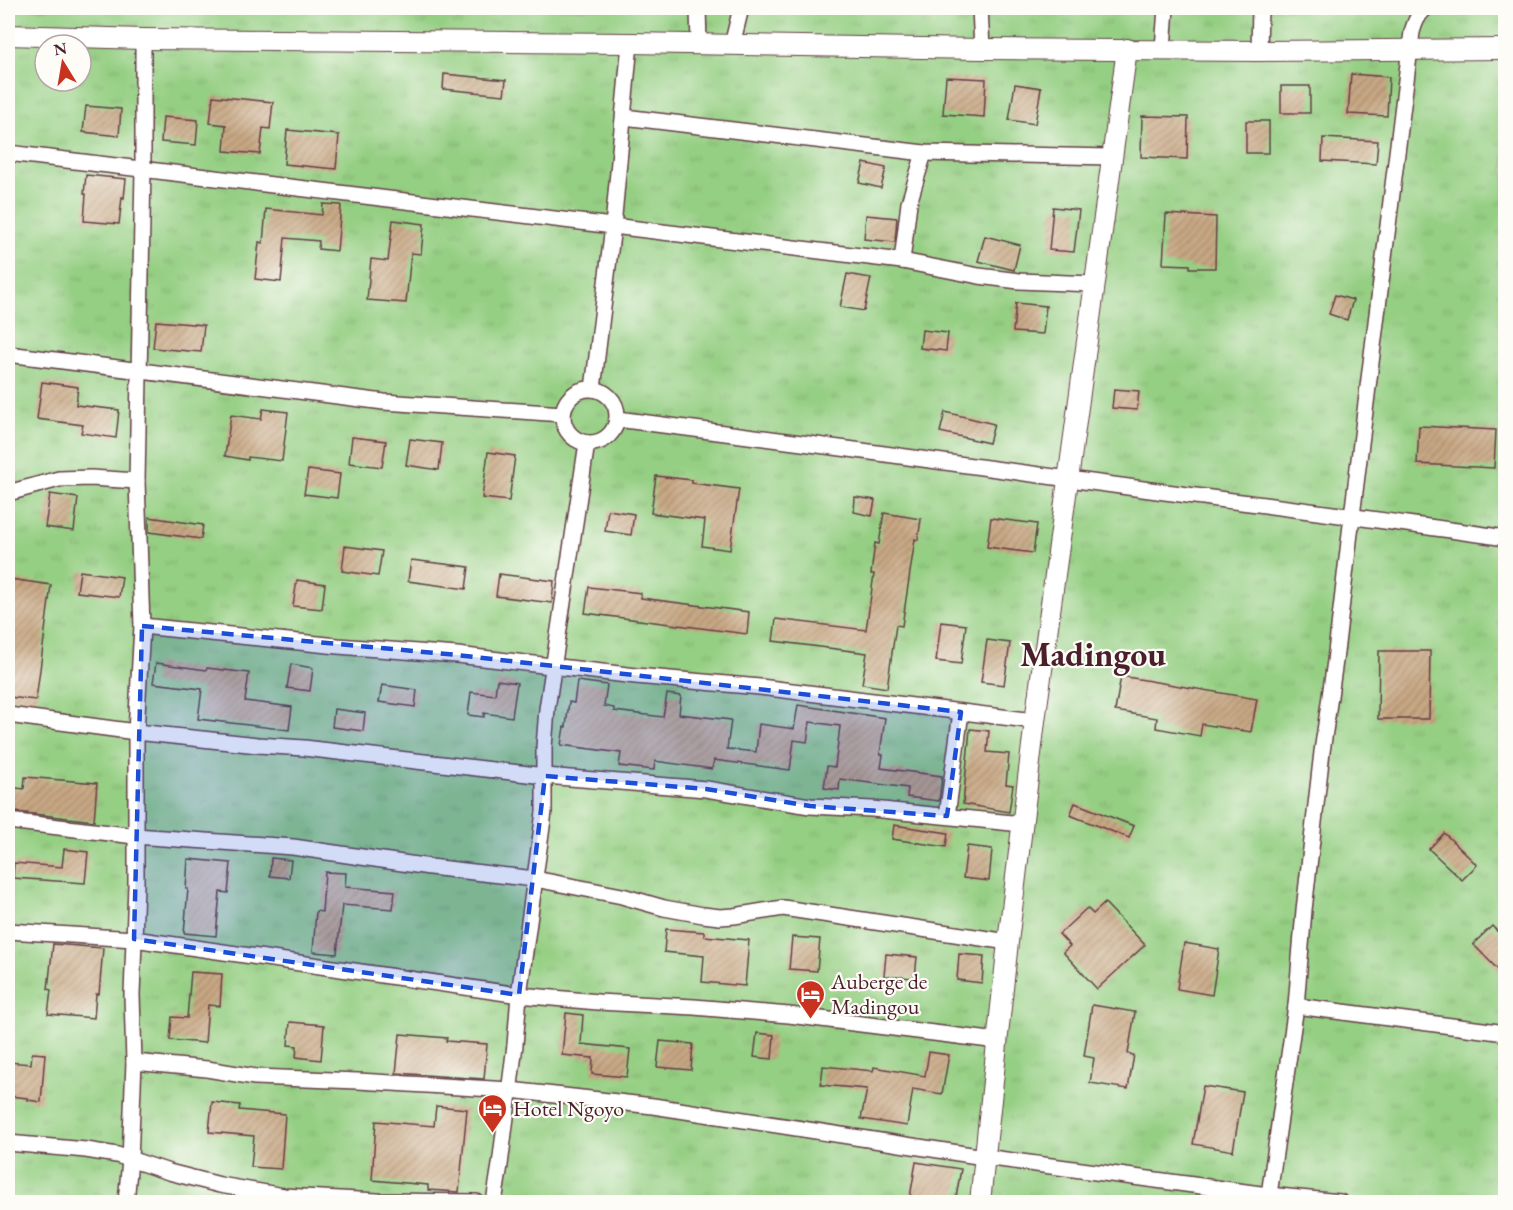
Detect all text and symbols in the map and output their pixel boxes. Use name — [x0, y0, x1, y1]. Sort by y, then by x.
north arrow — [33, 33, 93, 93]
text: N — [52, 37, 69, 60]
district label: Madingou — [1020, 632, 1166, 676]
place label: Auberge de Madingou — [830, 967, 928, 1021]
hotel icon: Auberge de Madingou — [794, 978, 826, 1020]
hotel icon: Hotel Ngoyo — [476, 1092, 508, 1134]
place label: Hotel Ngoyo — [513, 1094, 624, 1123]

